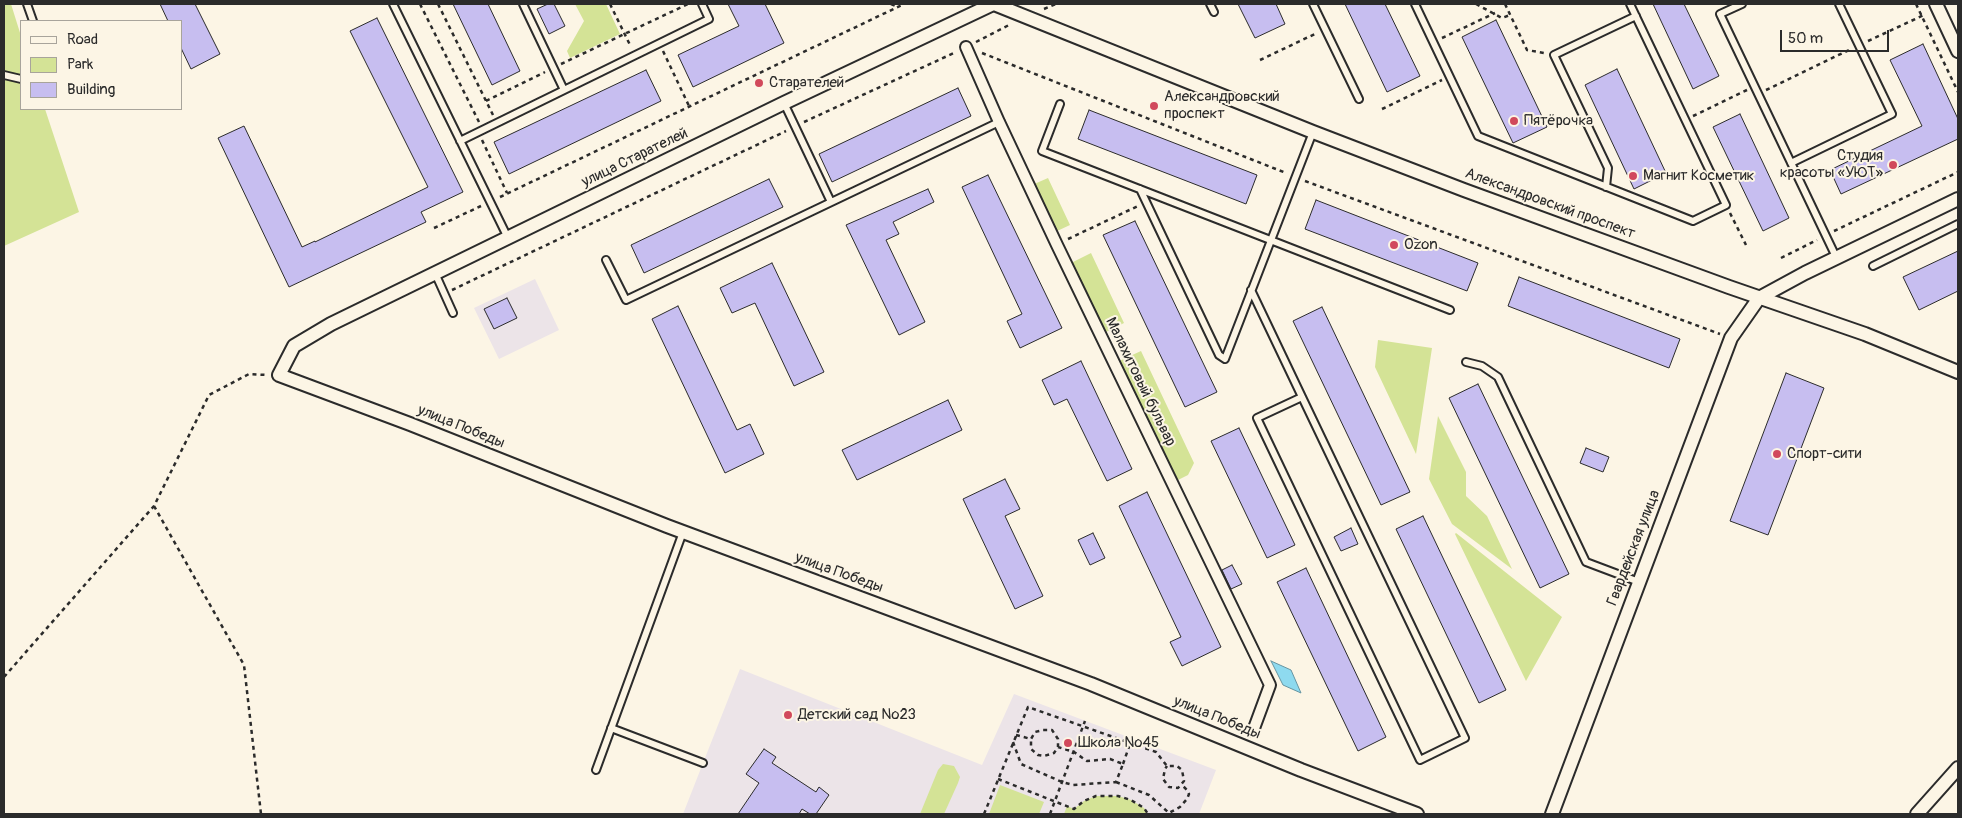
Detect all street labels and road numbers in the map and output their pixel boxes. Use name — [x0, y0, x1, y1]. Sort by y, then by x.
street label: улица Старателей — [579, 125, 691, 191]
street label: Александровский проспект — [1463, 165, 1637, 243]
street label: Малахитовый бульвар — [1101, 315, 1179, 449]
street label: улица Победы — [415, 401, 507, 453]
street label: Гвардейская улица — [1604, 488, 1664, 608]
street label: улица Победы — [793, 549, 885, 597]
street label: улица Победы — [1171, 692, 1263, 744]

